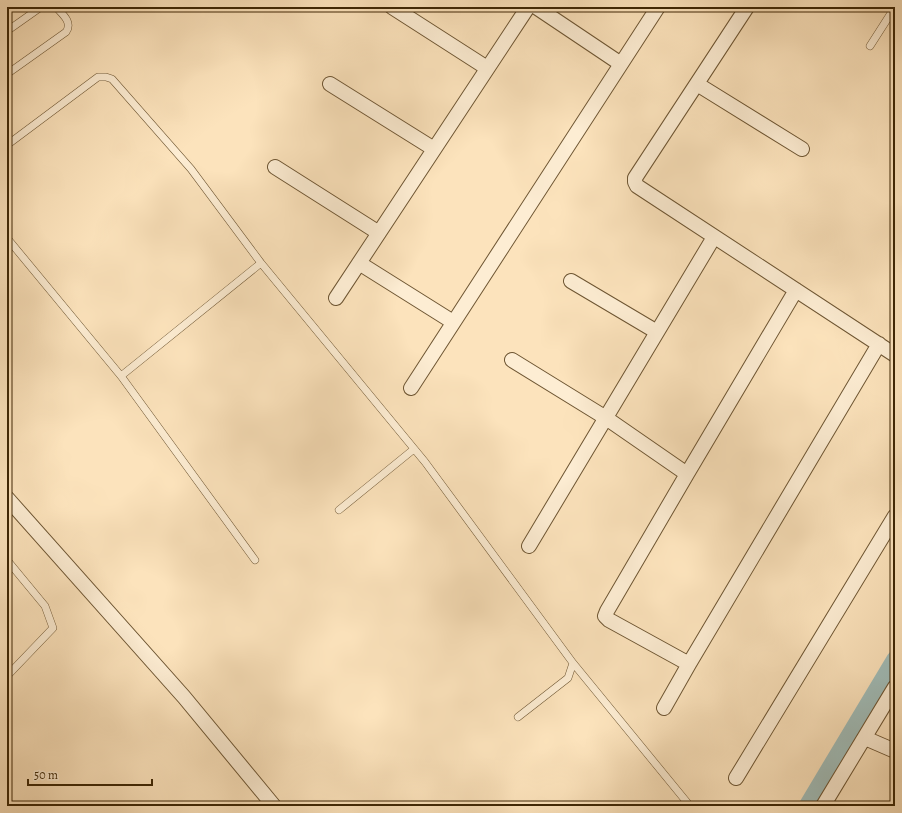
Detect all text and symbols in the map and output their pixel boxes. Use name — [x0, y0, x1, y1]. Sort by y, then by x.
scale bar — [28, 761, 152, 787]
text: 50 m — [34, 767, 58, 783]

